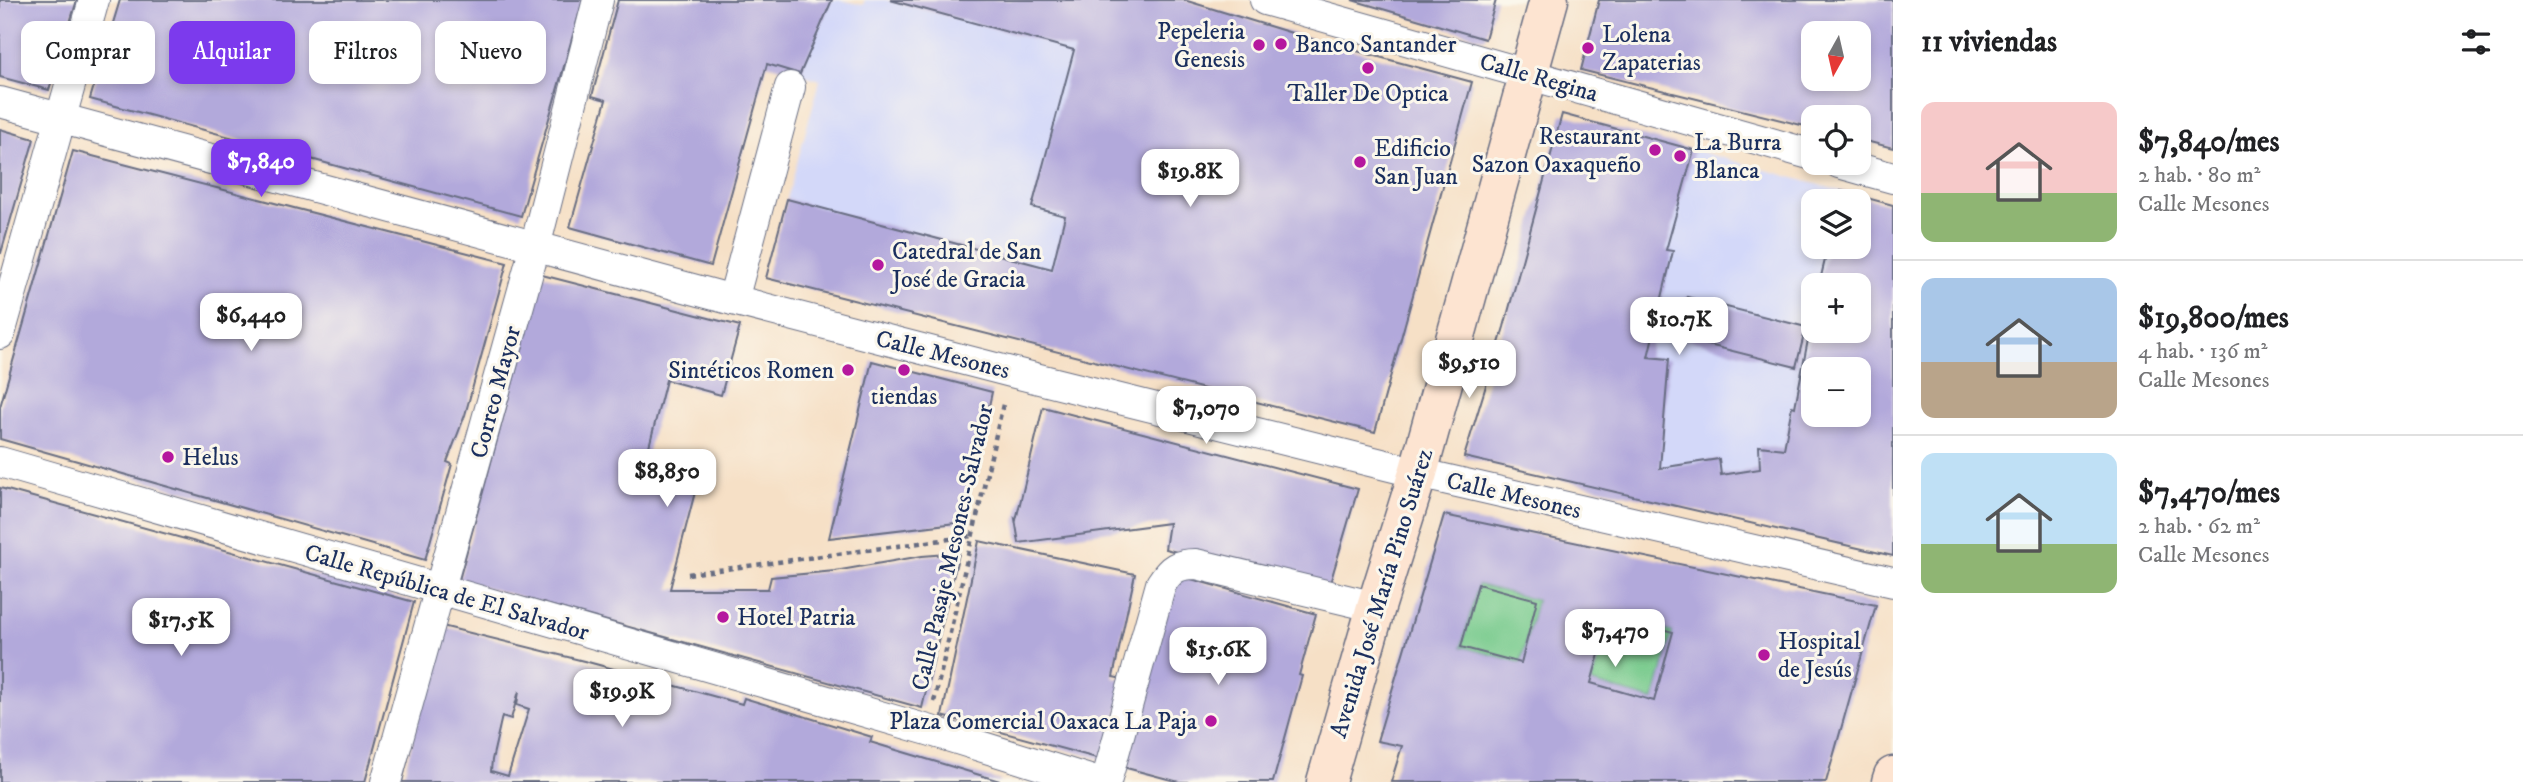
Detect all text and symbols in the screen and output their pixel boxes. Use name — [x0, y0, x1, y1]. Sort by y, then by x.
place label: Pepeleria Genesis — [1157, 17, 1246, 75]
place label: Lolena Zapaterias — [1602, 20, 1701, 78]
chip: Comprar — [21, 21, 155, 84]
chip: Alquilar — [169, 21, 295, 84]
chip: Filtros — [309, 21, 421, 84]
chip: Nuevo — [435, 21, 546, 84]
north arrow — [1801, 21, 1871, 91]
map controls — [1801, 21, 1871, 427]
icon: filters — [2457, 23, 2495, 61]
text: 11 viviendas — [1921, 24, 2057, 61]
place label: Banco Santander — [1295, 30, 1456, 60]
marker: Banco Santander — [1273, 36, 1289, 52]
marker: Pepeleria Genesis — [1251, 37, 1267, 53]
marker: Lolena Zapaterias — [1580, 40, 1596, 56]
street label: Calle Regina — [1476, 47, 1602, 109]
marker: Taller De Optica — [1360, 60, 1376, 76]
place label: Taller De Optica — [1288, 79, 1449, 109]
button: locate — [1801, 105, 1871, 175]
place label: Restaurant Sazon Oaxaqueño — [1472, 122, 1641, 180]
text: $7,840/mes — [2138, 124, 2280, 161]
place label: La Burra Blanca — [1694, 128, 1782, 186]
icon: home — [1977, 130, 2061, 214]
place label: Edificio San Juan — [1374, 134, 1458, 192]
pin: $7,840 — [204, 140, 318, 199]
marker: Restaurant Sazon Oaxaqueño — [1647, 142, 1663, 158]
text: $7,840 — [227, 147, 295, 176]
marker: La Burra Blanca — [1672, 148, 1688, 164]
pin: $19.8K — [1133, 150, 1247, 209]
marker: Edificio San Juan — [1352, 154, 1368, 170]
text: $19.8K — [1157, 157, 1223, 186]
text: 2 hab. · 80 m² — [2138, 161, 2261, 190]
button: layers — [1801, 189, 1871, 259]
text: Calle Mesones — [2138, 190, 2270, 219]
place label: Catedral de San José de Gracia — [890, 237, 1042, 295]
marker: Catedral de San José de Gracia — [870, 257, 886, 273]
button: + — [1801, 273, 1871, 343]
pin: $6,440 — [194, 294, 308, 353]
pin: $10.7K — [1622, 298, 1736, 357]
text: $19,800/mes — [2138, 300, 2289, 337]
text: $6,440 — [216, 301, 286, 330]
text: $10.7K — [1646, 305, 1712, 334]
icon: home — [1977, 306, 2061, 390]
street label: Correo Mayor — [464, 323, 528, 462]
street label: Calle Mesones — [873, 324, 1013, 386]
text: 4 hab. · 136 m² — [2138, 337, 2268, 366]
pin: $9,510 — [1412, 340, 1526, 400]
text: $9,510 — [1438, 348, 1500, 377]
place label: Sintéticos Romen — [668, 356, 834, 386]
button: − — [1801, 357, 1871, 427]
marker: Sintéticos Romen — [840, 362, 856, 378]
marker: tiendas — [896, 362, 912, 378]
text: Calle Mesones — [2138, 366, 2270, 395]
place label: tiendas — [871, 382, 937, 412]
pin: $7,070 — [1149, 386, 1263, 446]
text: $7,070 — [1172, 394, 1240, 423]
street label: Calle Pasaje Mesones-Salvador — [905, 401, 1001, 693]
place label: Helus — [182, 443, 238, 473]
street label: Avenida José María Pino Suárez — [1324, 445, 1440, 742]
marker: Helus — [160, 449, 176, 465]
pin: $8,850 — [610, 449, 724, 509]
text: $8,850 — [634, 457, 700, 486]
street label: Calle Mesones — [1444, 466, 1584, 526]
text: $7,470/mes — [2138, 475, 2280, 512]
icon: home — [1977, 481, 2061, 565]
text: 2 hab. · 62 m² — [2138, 512, 2260, 541]
street label: Calle República de El Salvador — [301, 538, 593, 648]
text: Calle Mesones — [2138, 541, 2270, 570]
pin: $17.5K — [124, 598, 238, 658]
place label: Hotel Patria — [737, 603, 856, 633]
text: $17.5K — [148, 606, 214, 635]
marker: Hotel Patria — [715, 609, 731, 625]
pin: $7,470 — [1558, 610, 1672, 669]
text: $7,470 — [1581, 617, 1649, 646]
place label: Hospital de Jesús — [1778, 627, 1861, 685]
pin: $15.6K — [1161, 628, 1275, 687]
text: $15.6K — [1185, 635, 1251, 664]
marker: Hospital de Jesús — [1756, 647, 1772, 663]
pin: $19.9K — [565, 670, 679, 729]
text: $19.9K — [589, 677, 655, 706]
place label: Plaza Comercial Oaxaca La Paja — [889, 707, 1198, 737]
marker: Plaza Comercial Oaxaca La Paja — [1203, 713, 1219, 729]

